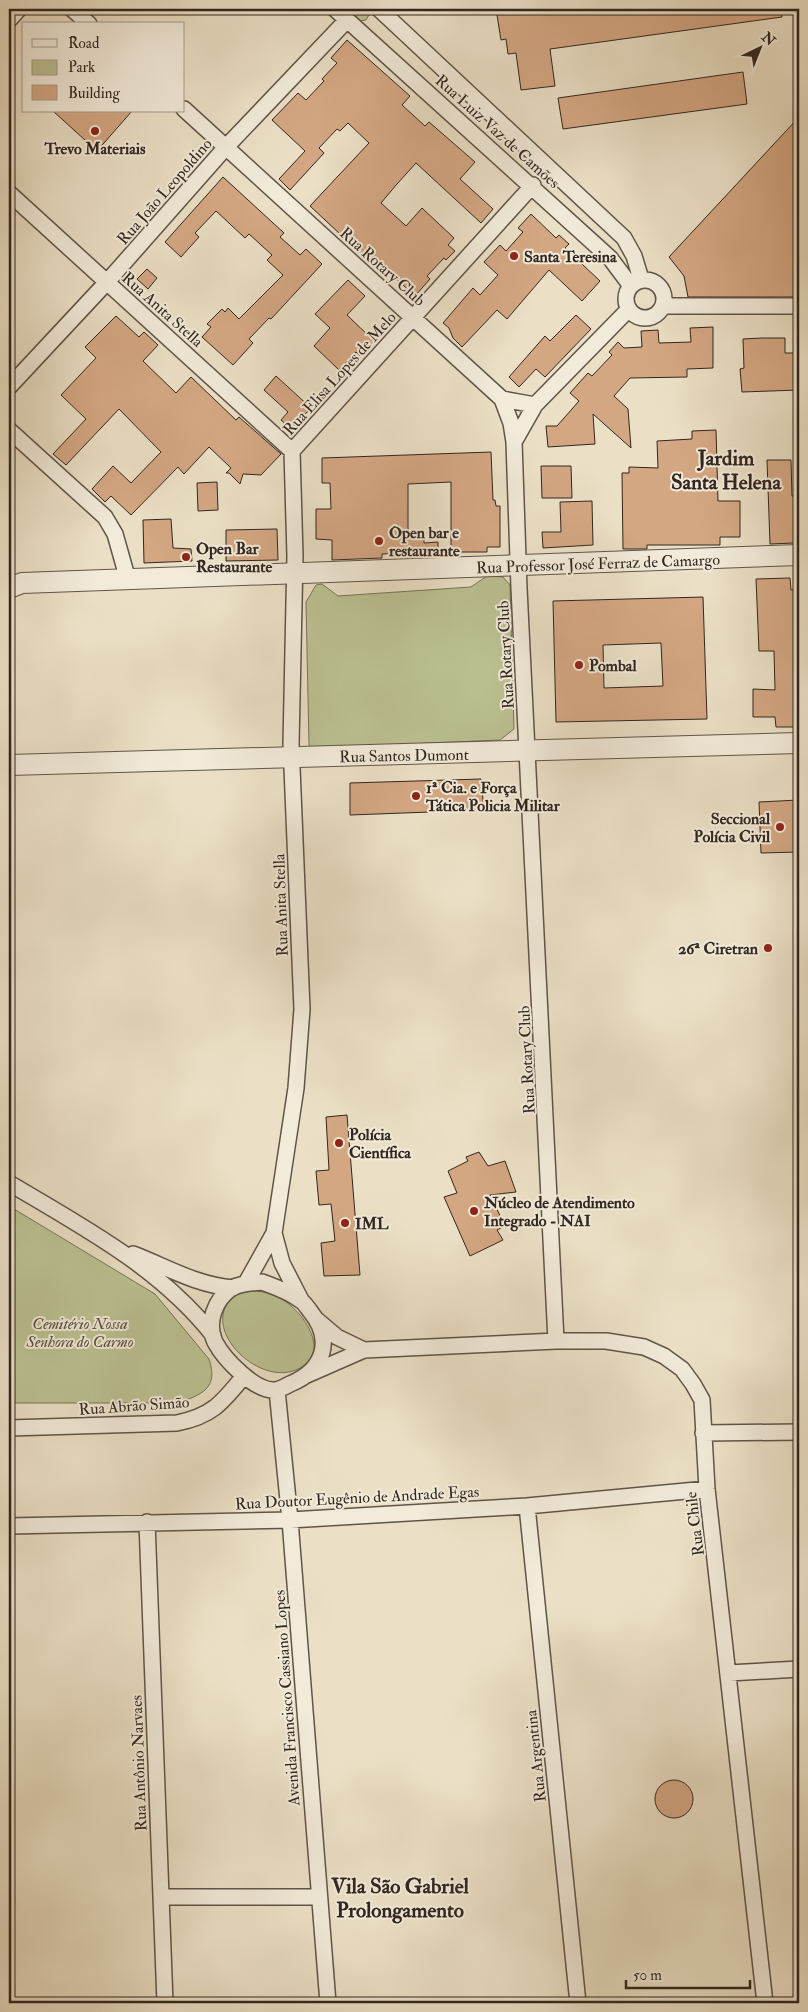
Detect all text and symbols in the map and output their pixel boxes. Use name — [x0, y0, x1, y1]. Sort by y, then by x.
legend — [22, 22, 185, 112]
north arrow — [736, 22, 786, 72]
text: N — [757, 28, 779, 50]
text: Road — [68, 34, 100, 53]
text: Park — [68, 58, 95, 77]
street label: Rua Luiz Vaz de Camões — [431, 71, 564, 193]
text: Building — [68, 84, 120, 103]
marker: Trevo Materiais — [89, 125, 101, 137]
street label: Rua João Leopoldino — [113, 134, 217, 250]
place label: Trevo Materiais — [44, 139, 146, 159]
street label: Rua Rotary Club — [335, 223, 429, 311]
place label: Santa Teresina — [524, 247, 617, 267]
marker: Santa Teresina — [508, 250, 520, 262]
street label: Rua Anita Stella — [117, 268, 208, 352]
street label: Rua Elisa Lopes de Melo — [279, 308, 401, 440]
district label: Jardim Santa Helena — [671, 445, 782, 496]
place label: Open bar e restaurante — [388, 523, 460, 561]
marker: Open bar e restaurante — [373, 535, 385, 547]
place label: Open Bar Restaurante — [196, 539, 272, 577]
street label: Rua Professor José Ferraz de Camargo — [476, 550, 721, 579]
marker: Open Bar Restaurante — [180, 551, 192, 563]
street label: Rua Rotary Club — [493, 600, 519, 710]
place label: Pombal — [589, 656, 637, 676]
marker: Pombal — [573, 659, 585, 671]
street label: Rua Santos Dumont — [339, 745, 469, 767]
place label: 1ª Cia. e Força Tática Policia Militar — [425, 778, 561, 816]
marker: 1ª Cia. e Força Tática Policia Militar — [410, 790, 422, 802]
place label: Seccional Polícia Civil — [693, 809, 771, 847]
marker: Seccional Polícia Civil — [774, 821, 786, 833]
street label: Rua Anita Stella — [269, 853, 293, 957]
place label: 26ª Ciretran — [678, 939, 759, 959]
marker: 26ª Ciretran — [762, 942, 774, 954]
street label: Rua Rotary Club — [514, 1005, 540, 1115]
place label: Polícia Científica — [349, 1125, 411, 1163]
marker: Polícia Científica — [333, 1137, 345, 1149]
place label: Núcleo de Atendimento Integrado - NAI — [483, 1193, 635, 1232]
marker: Núcleo de Atendimento Integrado - NAI — [468, 1205, 480, 1217]
place label: IML — [355, 1214, 389, 1234]
marker: IML — [339, 1217, 351, 1229]
park label: Cemitério Nossa Senhora do Carmo — [26, 1314, 134, 1352]
street label: Rua Abrão Simão — [78, 1392, 190, 1420]
street label: Rua Doutor Eugênio de Andrade Egas — [234, 1482, 480, 1514]
street label: Rua Chile — [681, 1490, 709, 1557]
street label: Avenida Francisco Cassiano Lopes — [269, 1589, 306, 1808]
street label: Rua Antônio Narvaes — [127, 1694, 151, 1831]
street label: Rua Argentina — [521, 1708, 551, 1803]
district label: Vila São Gabriel Prolongamento — [330, 1873, 469, 1924]
scale bar — [626, 1957, 749, 1989]
text: 50 m — [633, 1966, 662, 1985]

